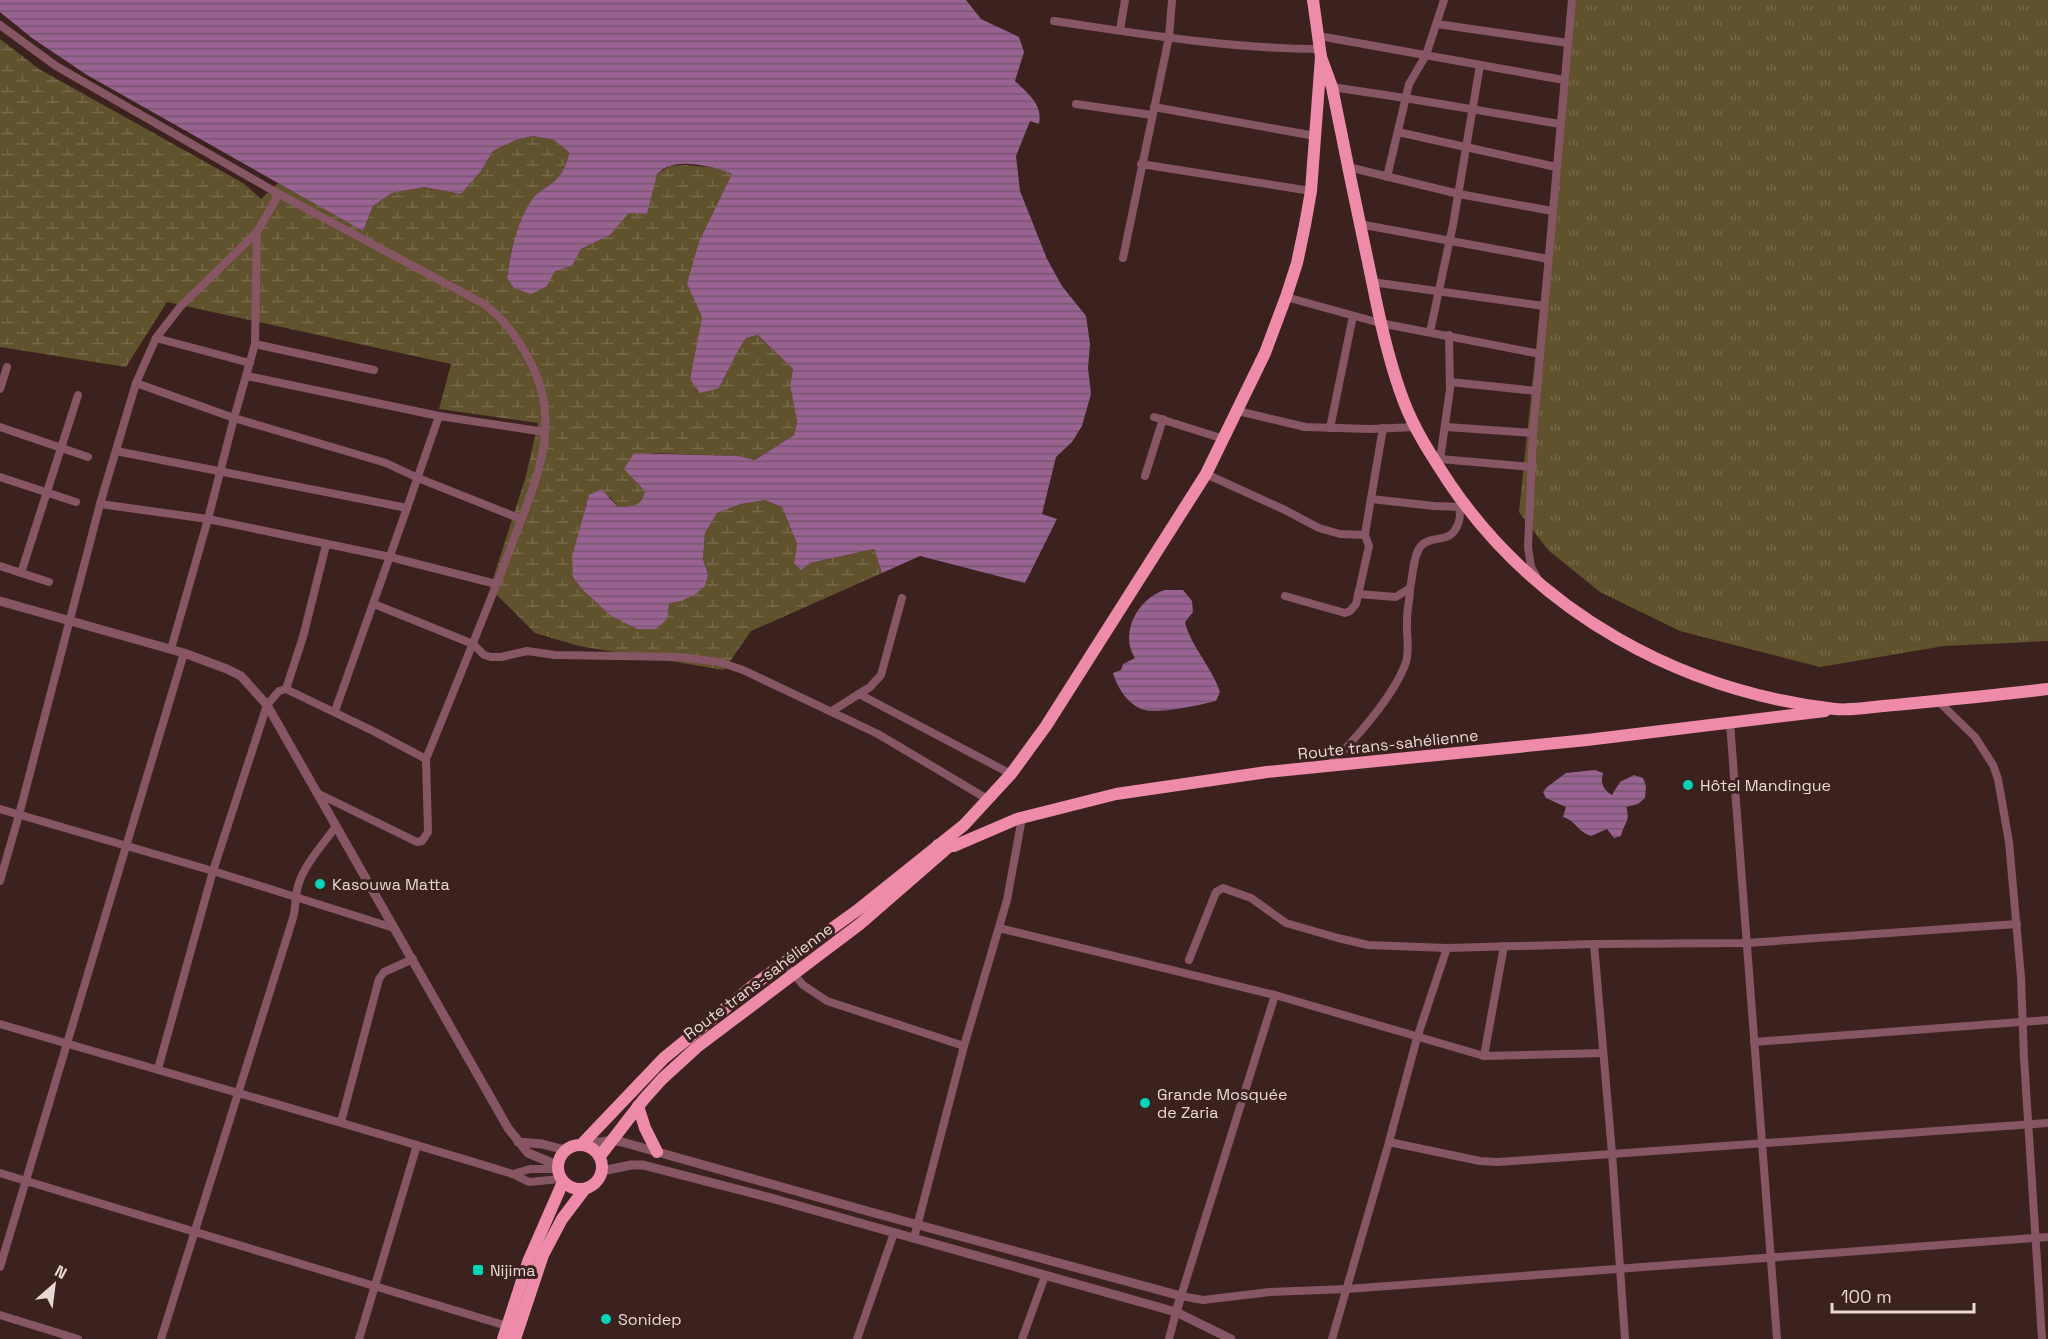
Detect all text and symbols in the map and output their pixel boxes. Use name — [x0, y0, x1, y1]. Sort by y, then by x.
street label: Route trans-sahélienne — [1297, 725, 1479, 764]
place label: Hôtel Mandingue — [1700, 775, 1831, 796]
marker: Hôtel Mandingue — [1681, 778, 1695, 792]
place label: Kasouwa Matta — [332, 874, 450, 895]
marker: Kasouwa Matta — [313, 877, 327, 891]
street label: Route trans-sahélienne — [679, 918, 837, 1044]
place label: Grande Mosquée de Zaria — [1157, 1084, 1287, 1123]
marker: Grande Mosquée de Zaria — [1138, 1096, 1152, 1110]
north arrow — [24, 1255, 84, 1315]
text: N — [51, 1260, 70, 1284]
place label: Nijima — [490, 1260, 535, 1281]
marker: Nijima — [471, 1263, 485, 1277]
scale bar — [1832, 1276, 1974, 1314]
text: 100 m — [1841, 1285, 1892, 1308]
place label: Sonidep — [618, 1309, 682, 1330]
marker: Sonidep — [599, 1312, 613, 1326]

